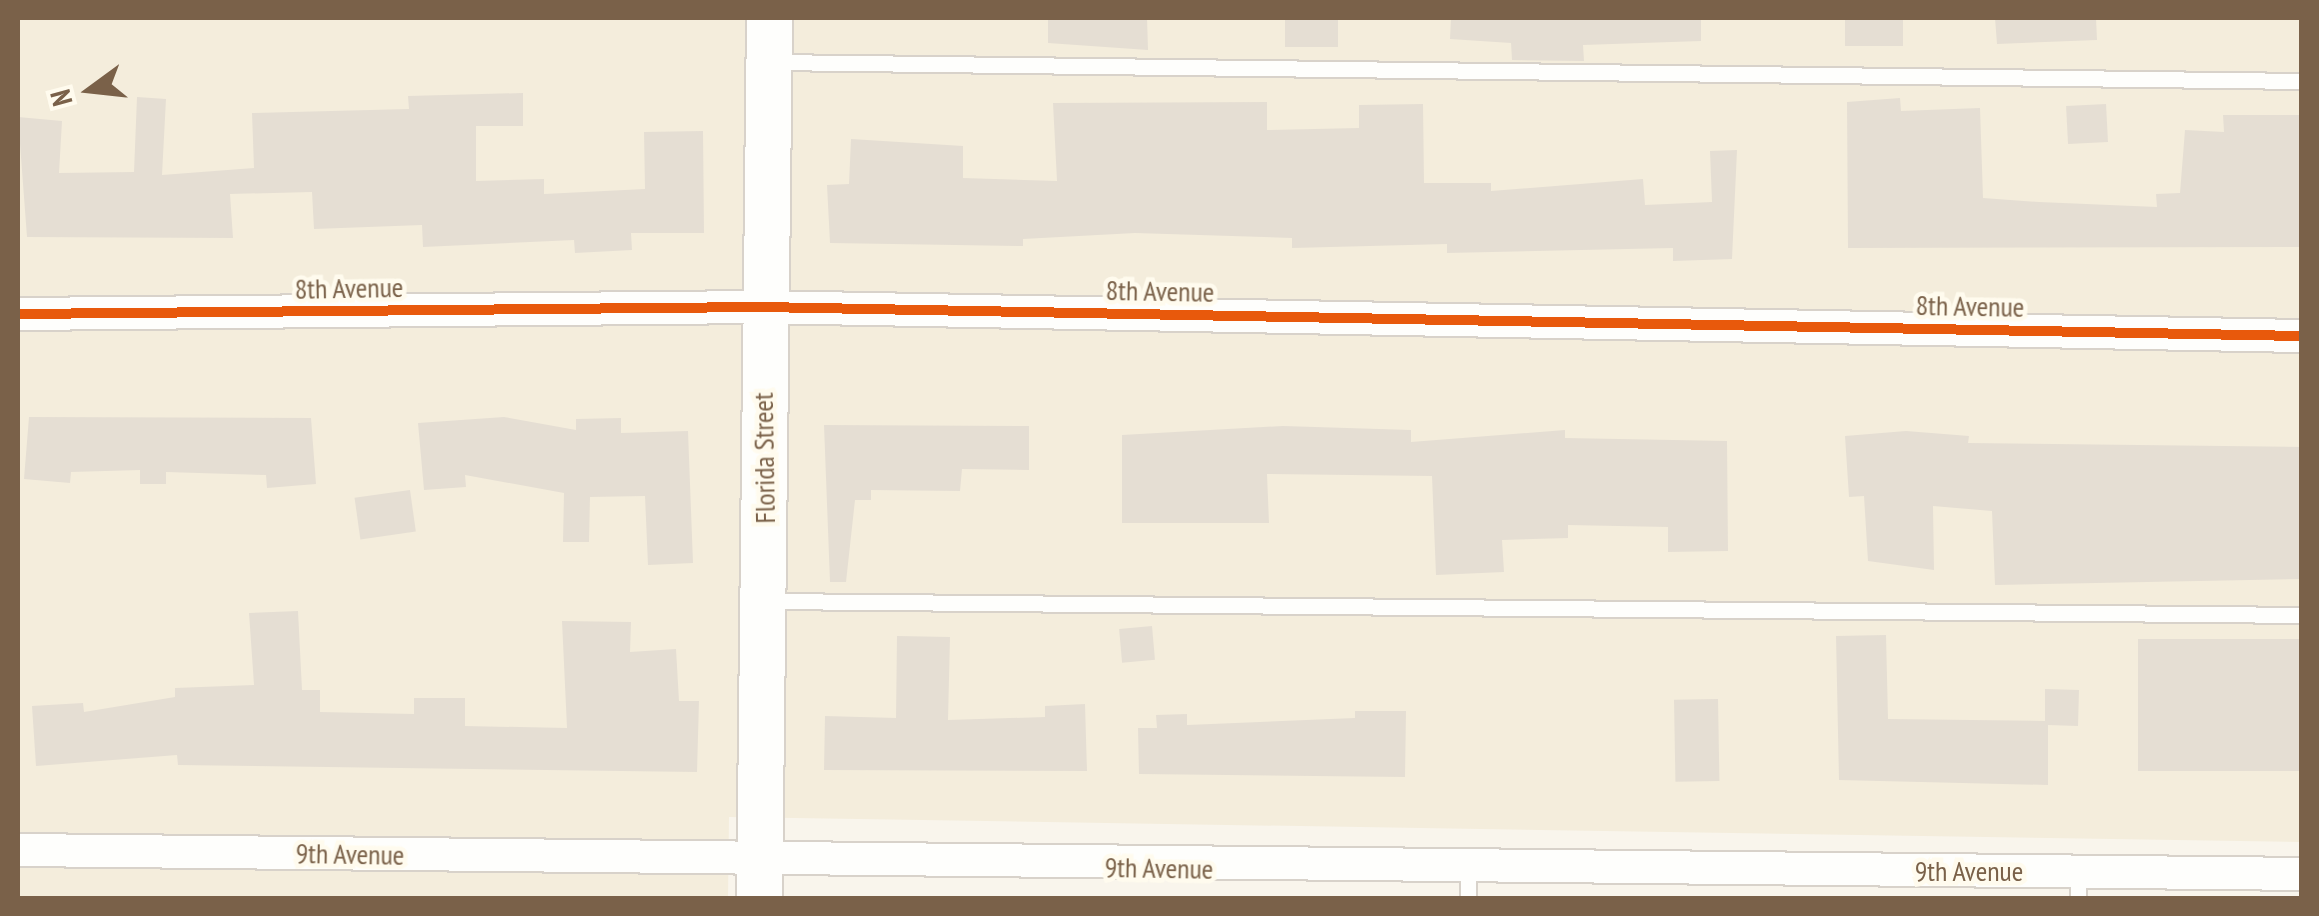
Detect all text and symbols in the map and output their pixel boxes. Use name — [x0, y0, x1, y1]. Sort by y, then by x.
north arrow — [40, 40, 140, 140]
text: N — [41, 86, 80, 110]
street label: 8th Avenue — [294, 270, 404, 306]
street label: 8th Avenue — [1105, 273, 1215, 309]
street label: 8th Avenue — [1915, 288, 2025, 324]
street label: Florida Street — [746, 392, 782, 524]
street label: 9th Avenue — [295, 836, 405, 872]
street label: 9th Avenue — [1104, 850, 1214, 886]
street label: 9th Avenue — [1914, 854, 2024, 888]

